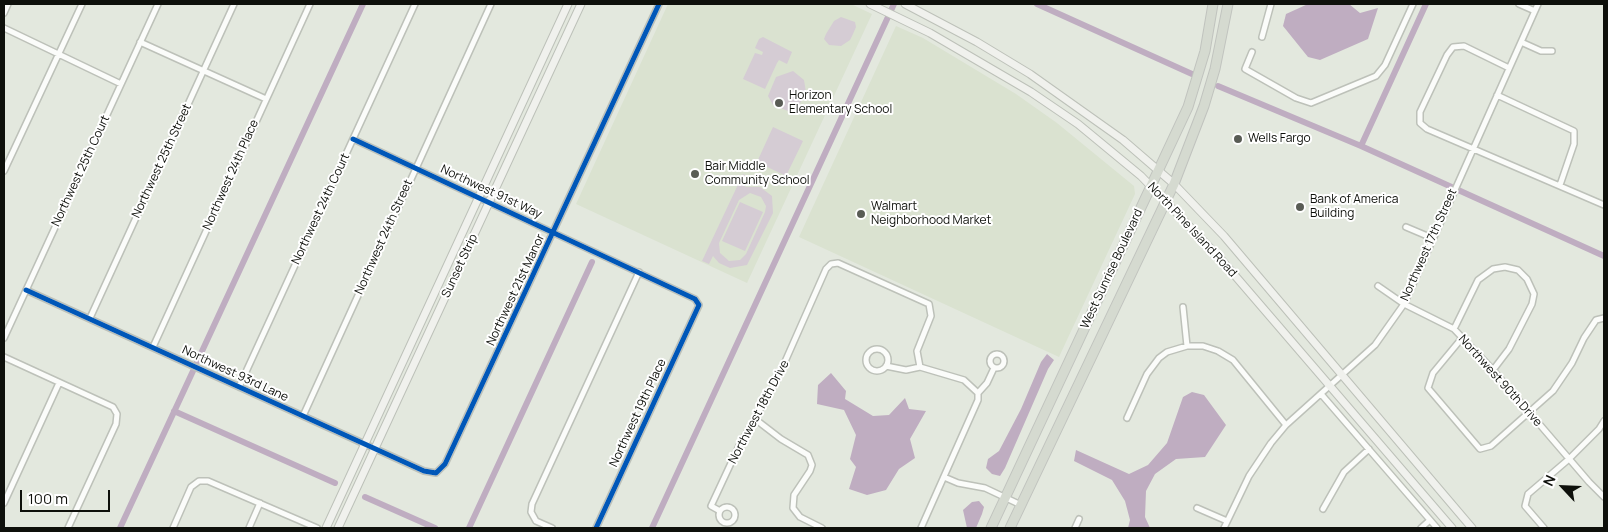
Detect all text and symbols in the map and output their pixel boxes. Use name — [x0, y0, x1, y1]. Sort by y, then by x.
place label: Horizon Elementary School — [789, 89, 892, 117]
marker: Horizon Elementary School — [773, 97, 785, 109]
street label: Northwest 25th Street — [129, 102, 195, 220]
street label: Northwest 25th Court — [49, 113, 113, 229]
street label: Northwest 24th Place — [200, 118, 262, 232]
place label: Wells Fargo — [1248, 132, 1311, 146]
marker: Wells Fargo — [1232, 133, 1244, 145]
street label: Northwest 24th Court — [289, 151, 353, 267]
place label: Bair Middle Community School — [705, 160, 810, 188]
street label: Northwest 91st Way — [438, 162, 544, 222]
marker: Bair Middle Community School — [689, 168, 701, 180]
street label: Northwest 24th Street — [352, 177, 416, 297]
street label: North Pine Island Road — [1144, 180, 1240, 280]
street label: Northwest 17th Street — [1398, 187, 1460, 303]
place label: Bank of America Building — [1310, 193, 1398, 221]
place label: Walmart Neighborhood Market — [871, 200, 991, 228]
marker: Bank of America Building — [1294, 201, 1306, 213]
street label: West Sunrise Boulevard — [1078, 207, 1146, 331]
marker: Walmart Neighborhood Market — [855, 208, 867, 220]
street label: Sunset Strip — [439, 232, 481, 300]
street label: Northwest 21st Manor — [484, 232, 548, 348]
street label: Northwest 90th Drive — [1455, 332, 1545, 430]
street label: Northwest 93rd Lane — [180, 343, 290, 405]
street label: Northwest 19th Place — [607, 357, 669, 469]
street label: Northwest 18th Drive — [726, 358, 792, 466]
north arrow — [1538, 462, 1588, 512]
text: N — [1538, 472, 1560, 489]
scale bar — [22, 480, 112, 512]
text: 100 m — [28, 488, 68, 509]

